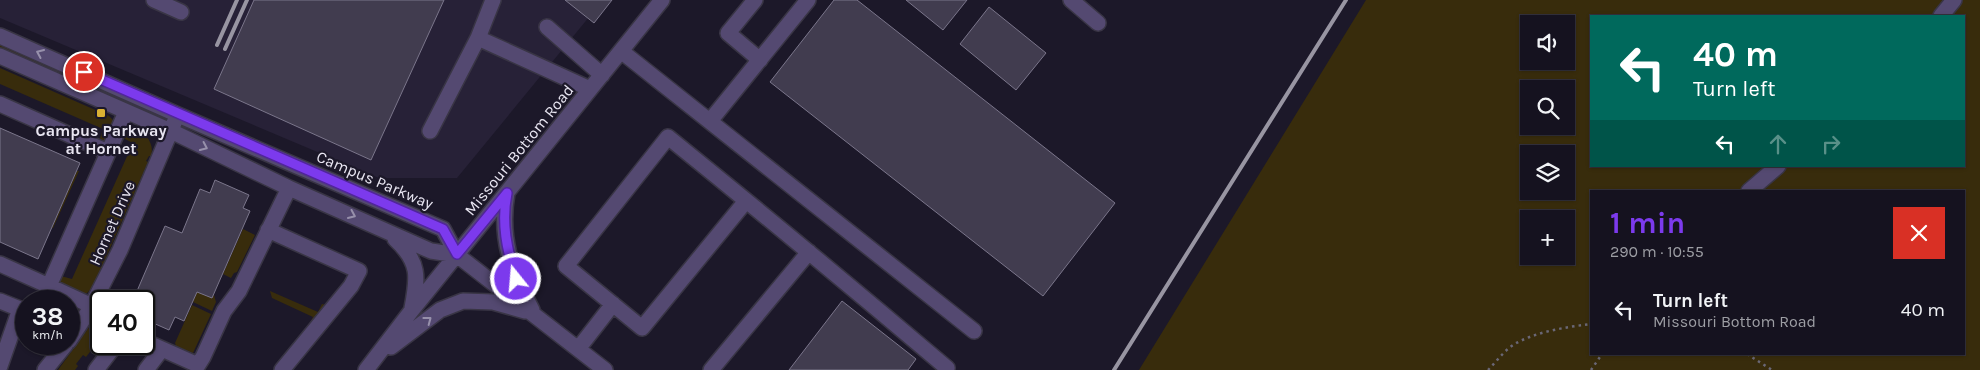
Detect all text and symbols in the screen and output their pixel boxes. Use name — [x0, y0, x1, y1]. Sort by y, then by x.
map controls — [1520, 15, 1575, 265]
button: sound — [1520, 15, 1575, 70]
text: 40 m — [1693, 34, 1778, 75]
icon: left — [1610, 35, 1675, 100]
one-way arrow — [36, 49, 45, 60]
pin — [63, 51, 105, 93]
icon: arrive — [70, 58, 98, 86]
text: Turn left — [1693, 76, 1776, 102]
button: search — [1520, 80, 1575, 135]
street label: Missouri Bottom Road — [460, 81, 578, 219]
marker: Campus Parkway at Hornet — [95, 107, 107, 119]
place label: Campus Parkway at Hornet — [36, 121, 166, 158]
icon: left — [1711, 130, 1739, 158]
icon: ahead — [1764, 130, 1792, 158]
icon: right — [1817, 130, 1845, 158]
one-way arrow — [199, 141, 208, 152]
button: layers — [1520, 145, 1575, 200]
street label: Campus Parkway — [314, 147, 437, 213]
street label: Hornet Drive — [85, 178, 139, 268]
text: 1 min — [1610, 205, 1685, 241]
button: close — [1893, 207, 1945, 259]
one-way arrow — [347, 209, 356, 220]
button: + — [1520, 210, 1575, 265]
text: 290 m · 10:55 — [1610, 242, 1704, 261]
position arrow — [489, 252, 541, 304]
speed limit sign: 40 — [90, 290, 155, 355]
text: Turn left — [1653, 290, 1728, 312]
icon: left — [1610, 296, 1638, 324]
text: 40 m — [1901, 299, 1945, 321]
text: 38 — [32, 302, 63, 331]
text: Missouri Bottom Road — [1653, 312, 1816, 331]
one-way arrow — [422, 317, 432, 326]
text: km/h — [32, 328, 63, 342]

